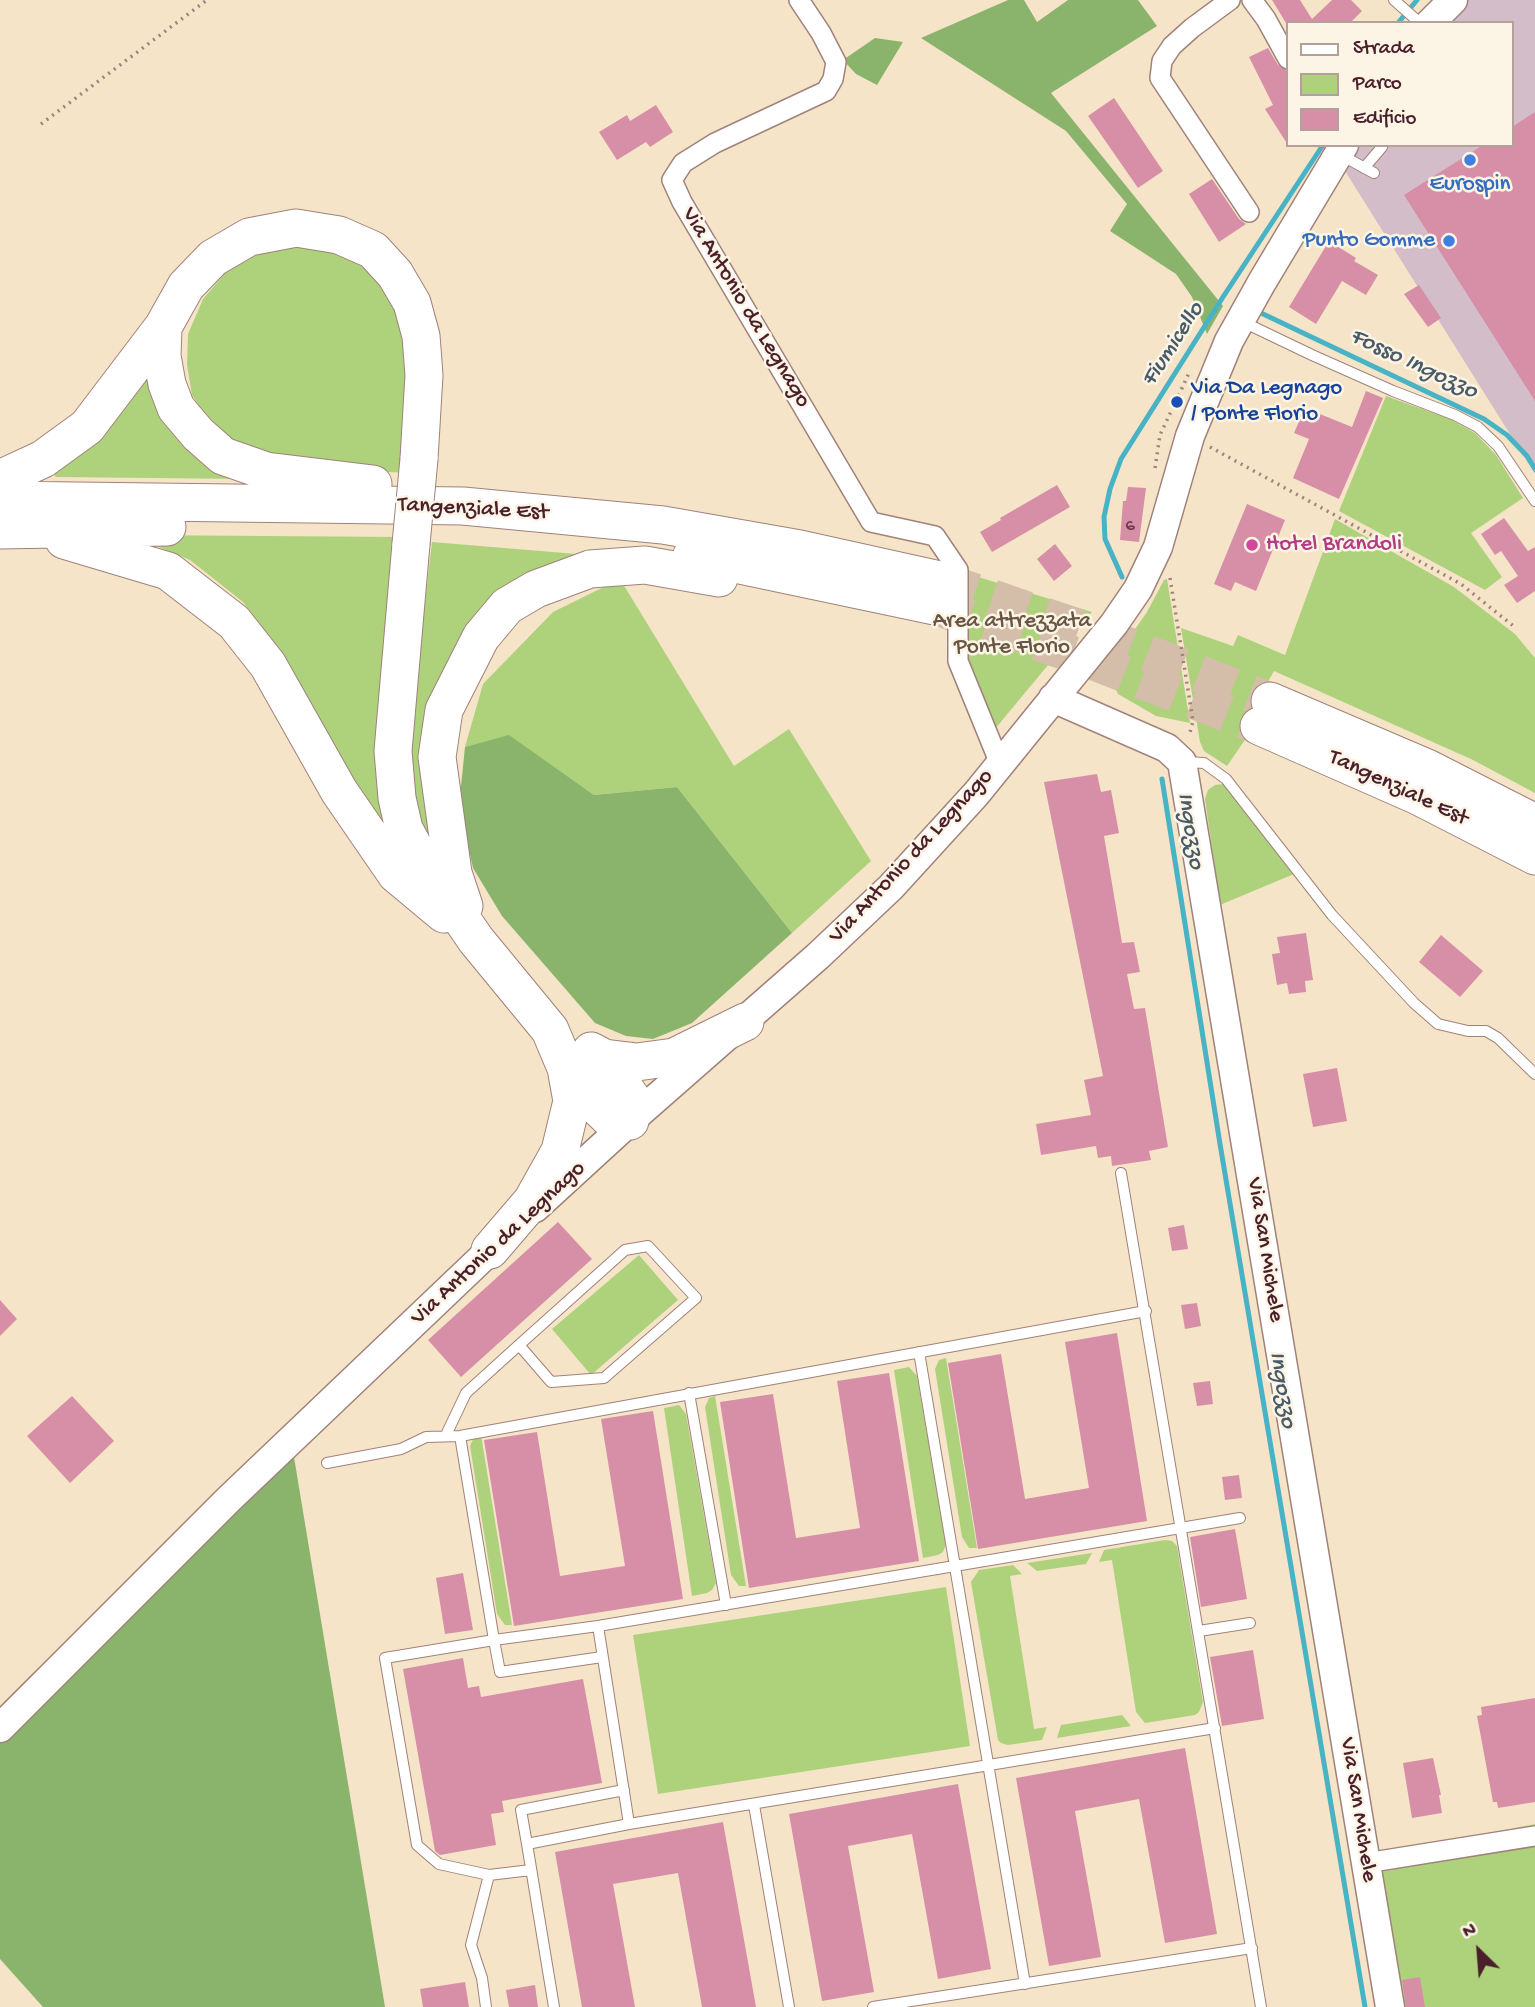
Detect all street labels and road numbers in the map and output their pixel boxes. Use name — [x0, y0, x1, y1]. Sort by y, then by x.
street label: Via Antonio da Legnago — [674, 203, 816, 413]
street label: Tangenziale Est — [397, 492, 549, 528]
street label: Tangenziale Est — [1324, 745, 1472, 833]
street label: Via Antonio da Legnago — [824, 764, 1000, 950]
street label: Via Antonio da Legnago — [406, 1156, 592, 1332]
street label: Via San Michele — [1239, 1176, 1289, 1324]
street label: Via San Michele — [1332, 1736, 1382, 1884]

